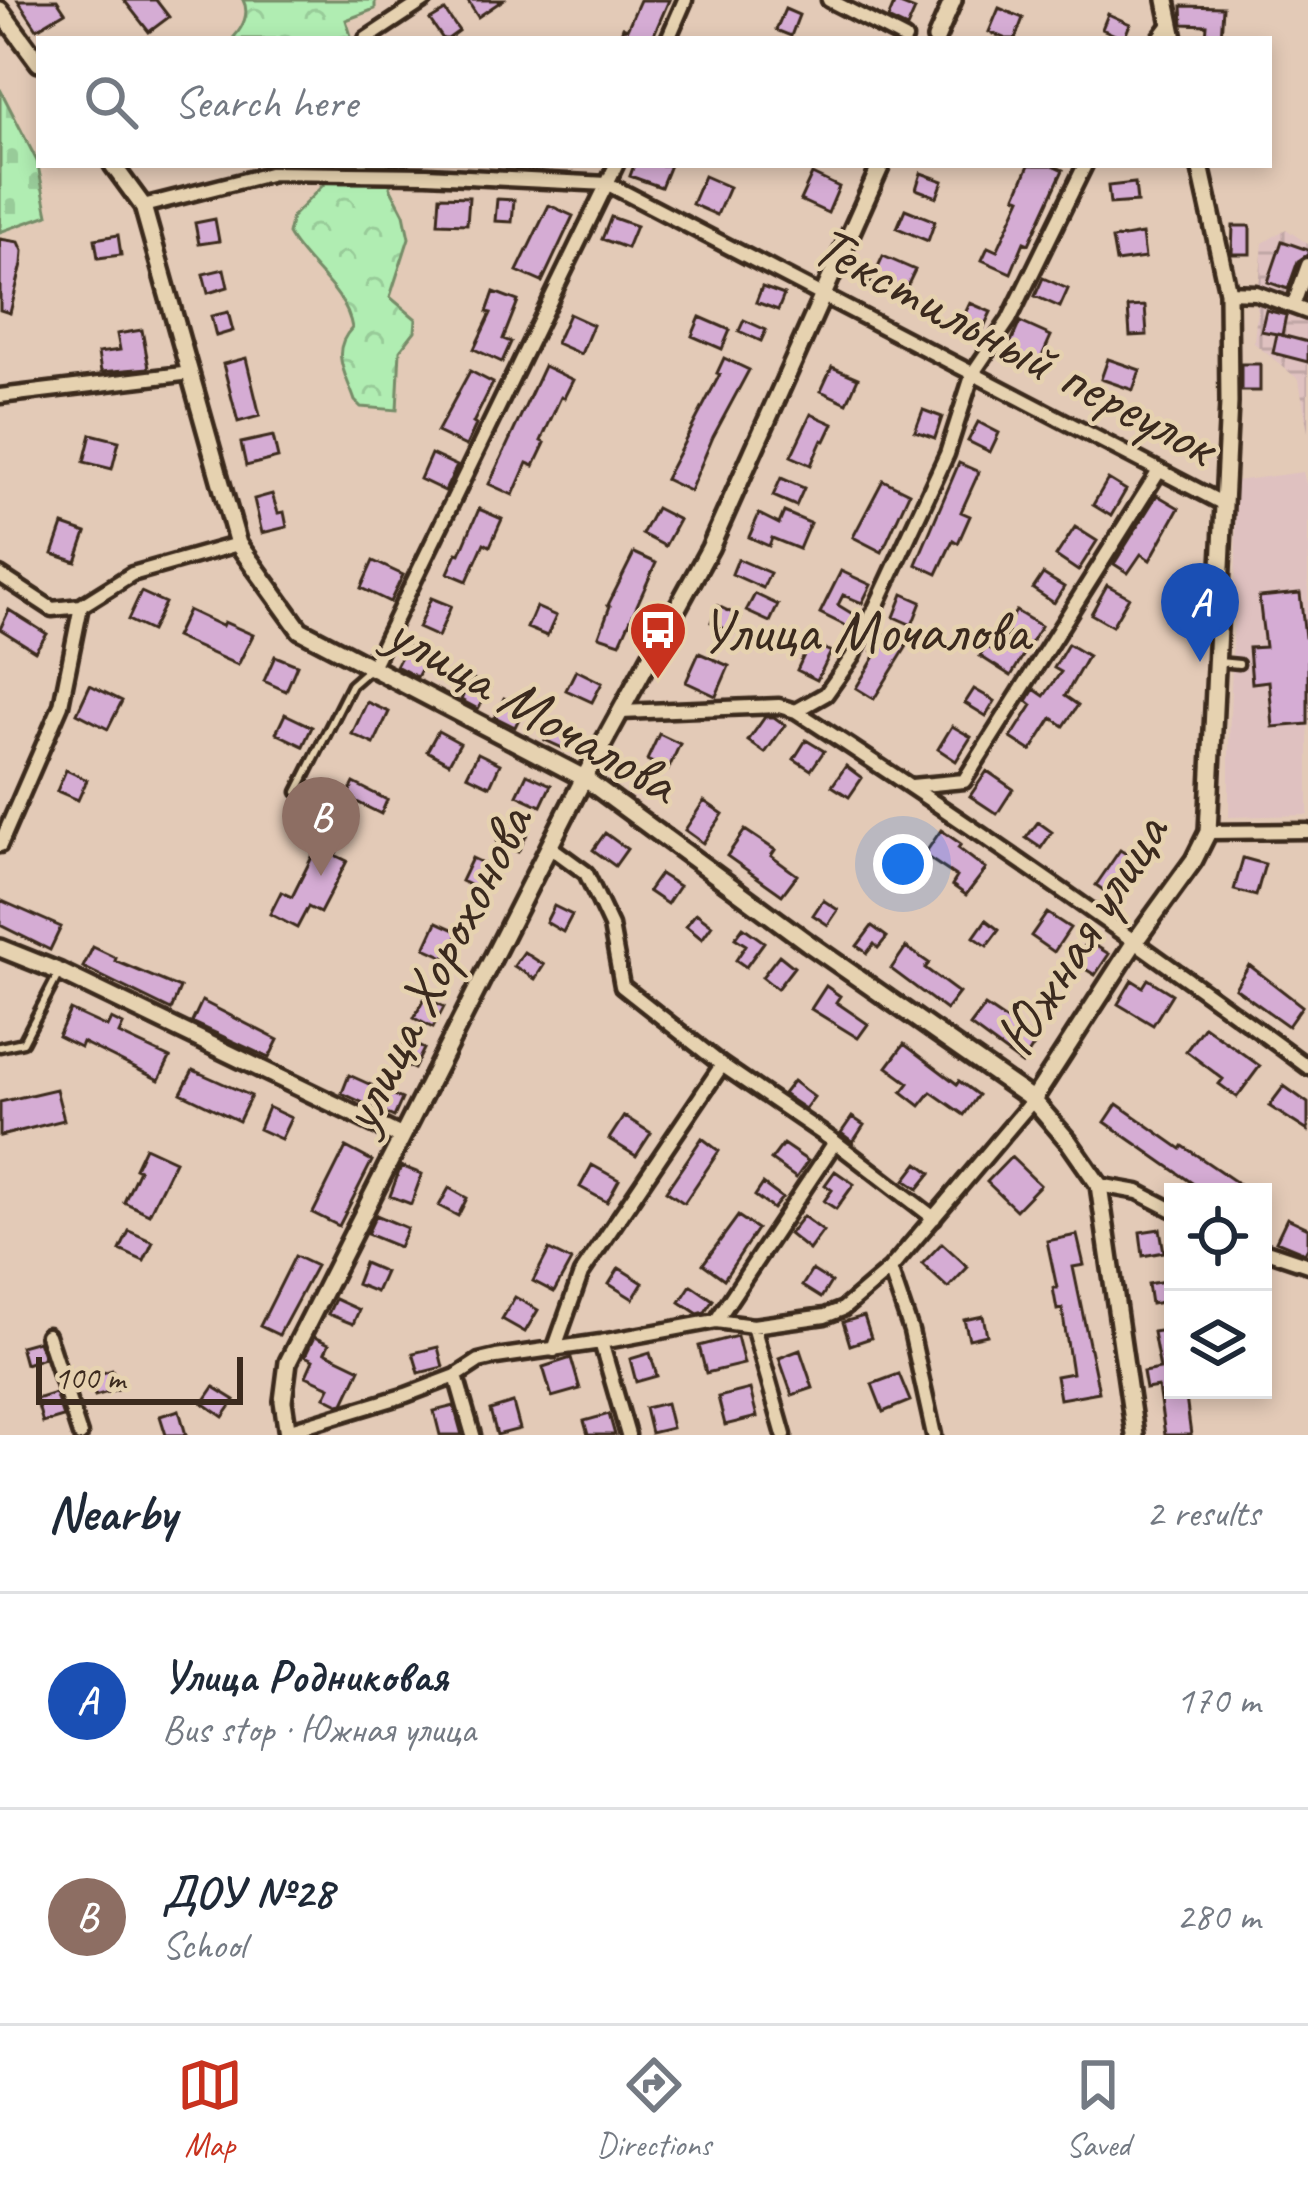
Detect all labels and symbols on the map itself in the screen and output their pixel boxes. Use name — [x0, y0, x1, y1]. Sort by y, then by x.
street label: Текстильный переулок — [800, 207, 1233, 485]
pin: A — [1161, 563, 1239, 662]
street label: улица Мочалова — [371, 592, 695, 822]
place label: Улица Мочалова — [700, 593, 1034, 669]
bus stop icon: Улица Мочалова — [627, 599, 689, 681]
pin: B — [282, 777, 360, 876]
street label: улица Хорохонова — [319, 790, 551, 1147]
street label: Южная улица — [977, 797, 1187, 1069]
your location — [873, 834, 933, 894]
scale bar — [36, 1351, 243, 1404]

